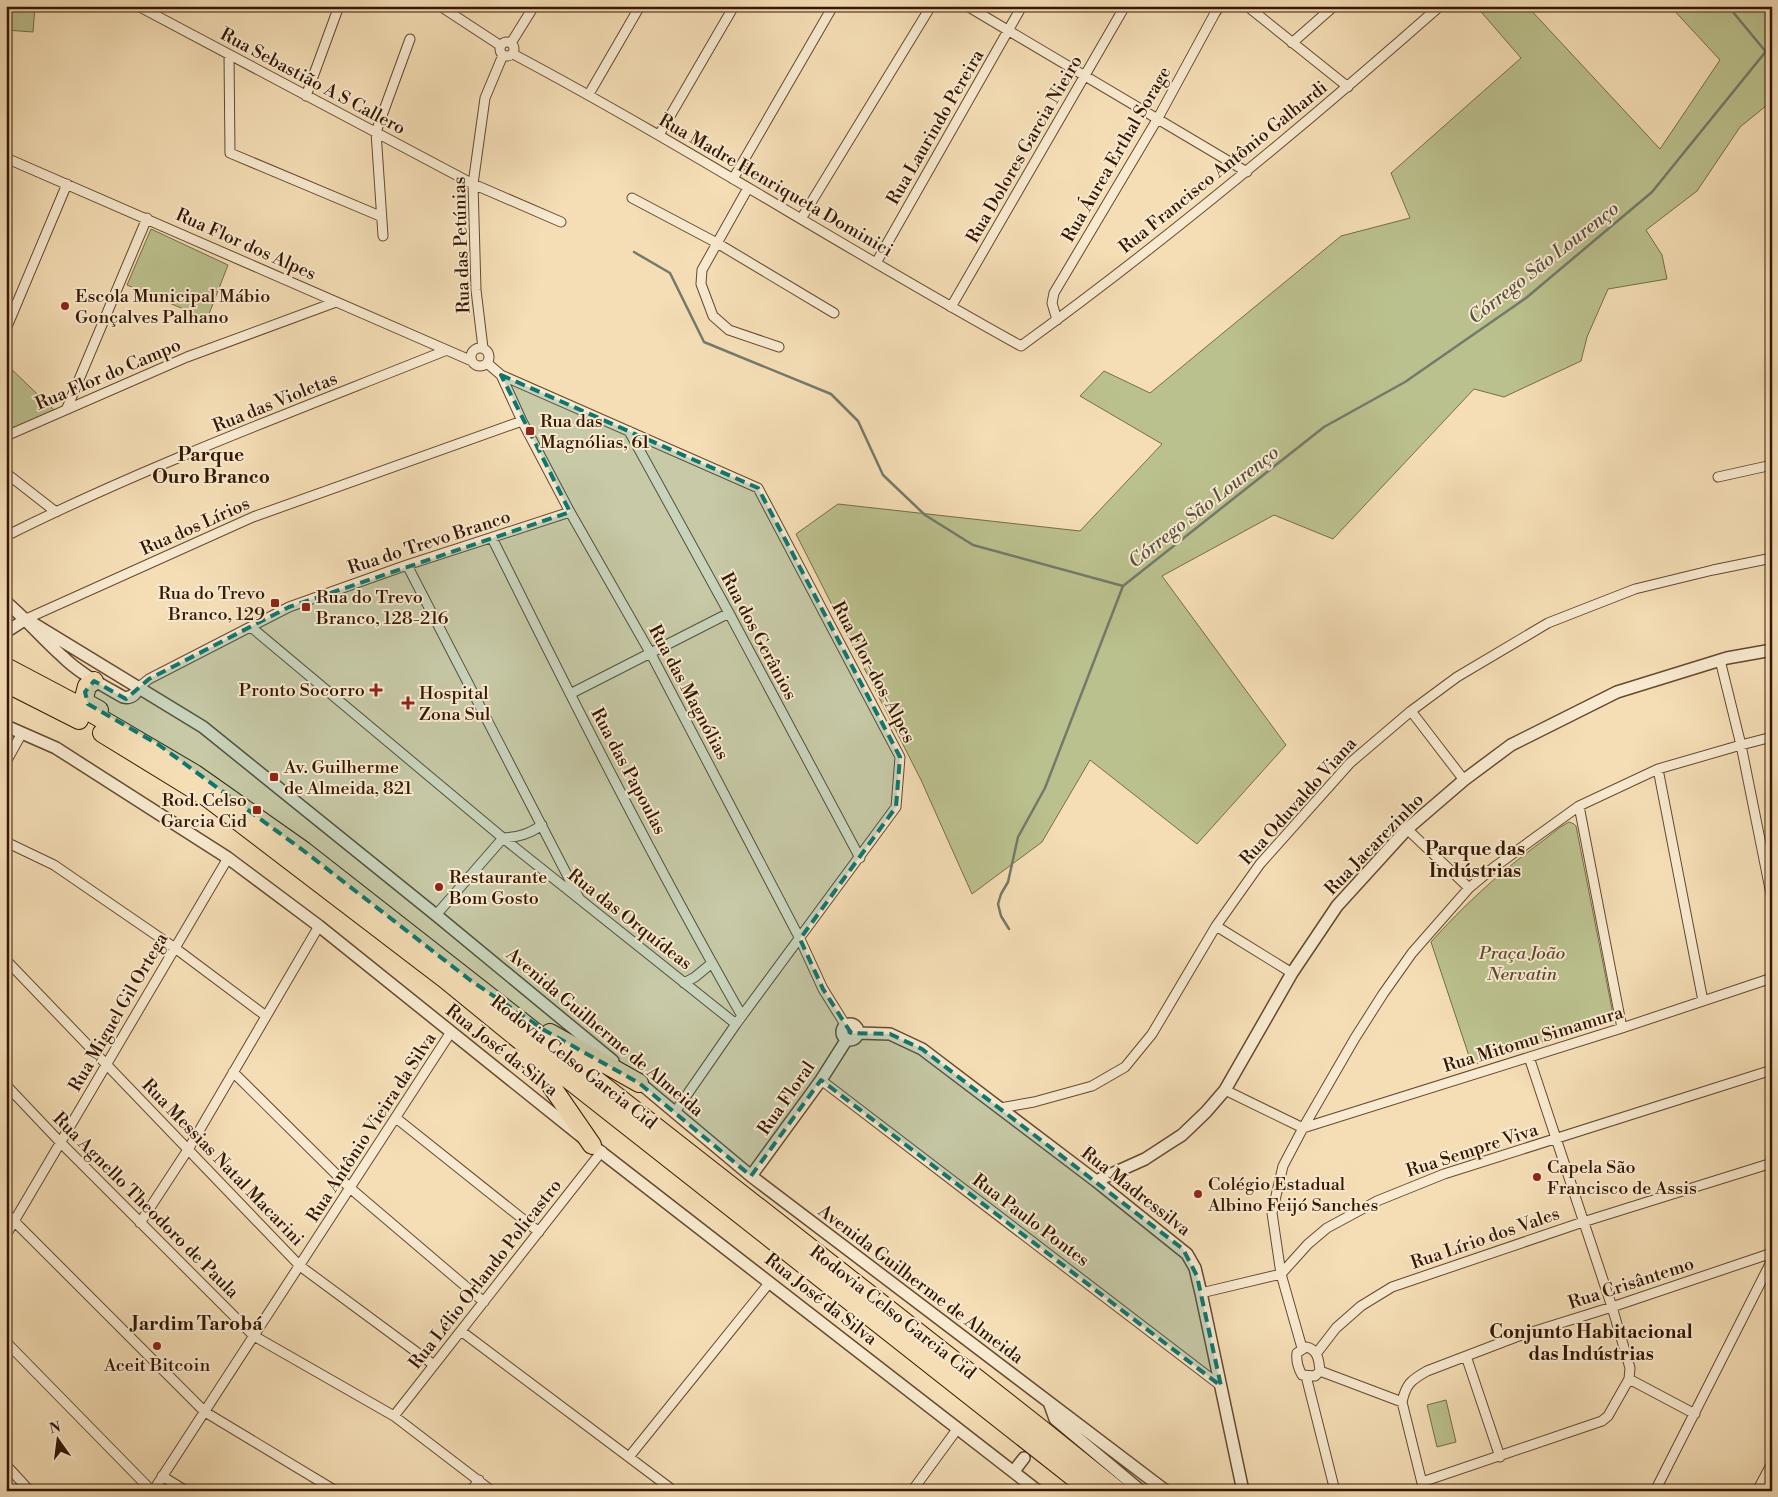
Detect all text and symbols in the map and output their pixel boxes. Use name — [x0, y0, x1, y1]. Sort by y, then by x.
street label: Rua Sebastião A S Callero — [216, 23, 409, 140]
street label: Rua Laurindo Pereira — [882, 45, 990, 209]
street label: Rua Dolores Garcia Nieiro — [961, 51, 1088, 247]
street label: Rua Áurea Erthal Sorage — [1057, 62, 1176, 246]
street label: Rua Francisco Antônio Galhardi — [1114, 76, 1332, 259]
street label: Rua Madre Henriqueta Dominici — [654, 109, 897, 262]
street label: Rua das Petúnias — [448, 176, 475, 314]
water label: Córrego São Lourenço — [1463, 196, 1624, 329]
street label: Rua Flor dos Alpes — [172, 203, 320, 286]
place label: Escola Municipal Mábio Gonçalves Palhano — [75, 285, 270, 329]
marker: Escola Municipal Mábio Gonçalves Palhano — [59, 300, 71, 312]
street label: Rua Flor do Campo — [32, 333, 185, 416]
street label: Rua das Violetas — [209, 367, 341, 438]
place label: Rua das Magnólias, 61 — [540, 410, 650, 454]
marker: Rua das Magnólias, 61 — [524, 425, 536, 437]
water label: Córrego São Lourenço — [1123, 440, 1284, 573]
district label: Parque Ouro Branco — [152, 443, 270, 489]
street label: Rua dos Lírios — [137, 492, 254, 561]
street label: Rua do Trevo Branco — [345, 505, 513, 580]
street label: Rua dos Gerânios — [715, 568, 802, 704]
place label: Rua do Trevo Branco, 129 — [158, 582, 265, 626]
place label: Rua do Trevo Branco, 128-216 — [315, 586, 449, 630]
marker: Rua do Trevo Branco, 129 — [269, 597, 281, 609]
street label: Rua Flor-dos-Alpes — [827, 598, 921, 747]
marker: Rua do Trevo Branco, 128-216 — [300, 601, 312, 613]
street label: Rua das Magnólias — [643, 621, 734, 764]
place label: Pronto Socorro — [239, 679, 365, 702]
place label: Hospital Zona Sul — [419, 682, 491, 726]
marker: Pronto Socorro — [369, 683, 383, 697]
marker: Hospital Zona Sul — [401, 696, 415, 710]
street label: Rua das Papoulas — [586, 704, 672, 839]
street label: Rua Oduvaldo Viana — [1235, 732, 1362, 870]
place label: Av. Guilherme de Almeida, 821 — [283, 756, 412, 800]
marker: Av. Guilherme de Almeida, 821 — [268, 771, 280, 783]
street label: Rua Jacarezinho — [1320, 788, 1429, 900]
place label: Rod. Celso Garcia Cid — [161, 789, 248, 833]
marker: Rod. Celso Garcia Cid — [251, 804, 263, 816]
district label: Parque das Indústrias — [1425, 837, 1525, 883]
street label: Rua das Orquídeas — [563, 864, 697, 975]
place label: Restaurante Bom Gosto — [448, 866, 547, 910]
marker: Restaurante Bom Gosto — [433, 881, 445, 893]
street label: Rua Miguel Gil Ortega — [64, 928, 174, 1096]
street label: Avenida Guilherme de Almeida — [500, 942, 709, 1122]
park label: Praça João Nervatin — [1478, 942, 1565, 986]
street label: Rodovia Celso Garcia Cid — [486, 990, 662, 1135]
street label: Rua José da Silva — [441, 999, 563, 1102]
street label: Rua Mitomu Simamura — [1440, 1001, 1627, 1078]
street label: Rua Antônio Vieira da Silva — [301, 1027, 442, 1226]
street label: Rua Floral — [753, 1056, 821, 1140]
street label: Rua Messias Natal Macarini — [137, 1074, 309, 1251]
street label: Rua Agnello Theodoro de Paula — [48, 1107, 244, 1304]
street label: Rua Sempre Viva — [1403, 1118, 1542, 1183]
street label: Rua Madressilva — [1076, 1141, 1196, 1242]
place label: Capela São Francisco de Assis — [1547, 1156, 1697, 1200]
street label: Rua Paulo Pontes — [968, 1169, 1094, 1272]
marker: Capela São Francisco de Assis — [1531, 1171, 1543, 1183]
place label: Colégio Estadual Albino Feijó Sanches — [1207, 1173, 1378, 1217]
street label: Rua Lélio Orlando Policastro — [404, 1175, 567, 1374]
marker: Colégio Estadual Albino Feijó Sanches — [1192, 1188, 1204, 1200]
street label: Avenida Guilherme de Almeida — [813, 1199, 1029, 1370]
street label: Rua Lírio dos Vales — [1408, 1202, 1563, 1275]
street label: Rodovia Celso Garcia Cid — [805, 1240, 981, 1385]
street label: Rua José da Silva — [760, 1248, 882, 1351]
street label: Rua Crisântemo — [1565, 1252, 1697, 1315]
district label: Jardim Tarobá — [128, 1312, 263, 1336]
district label: Conjunto Habitacional das Indústrias — [1489, 1320, 1693, 1366]
marker: Aceit Bitcoin — [151, 1340, 163, 1352]
place label: Aceit Bitcoin — [103, 1354, 210, 1377]
north arrow — [32, 1414, 82, 1464]
text: N — [48, 1418, 63, 1438]

